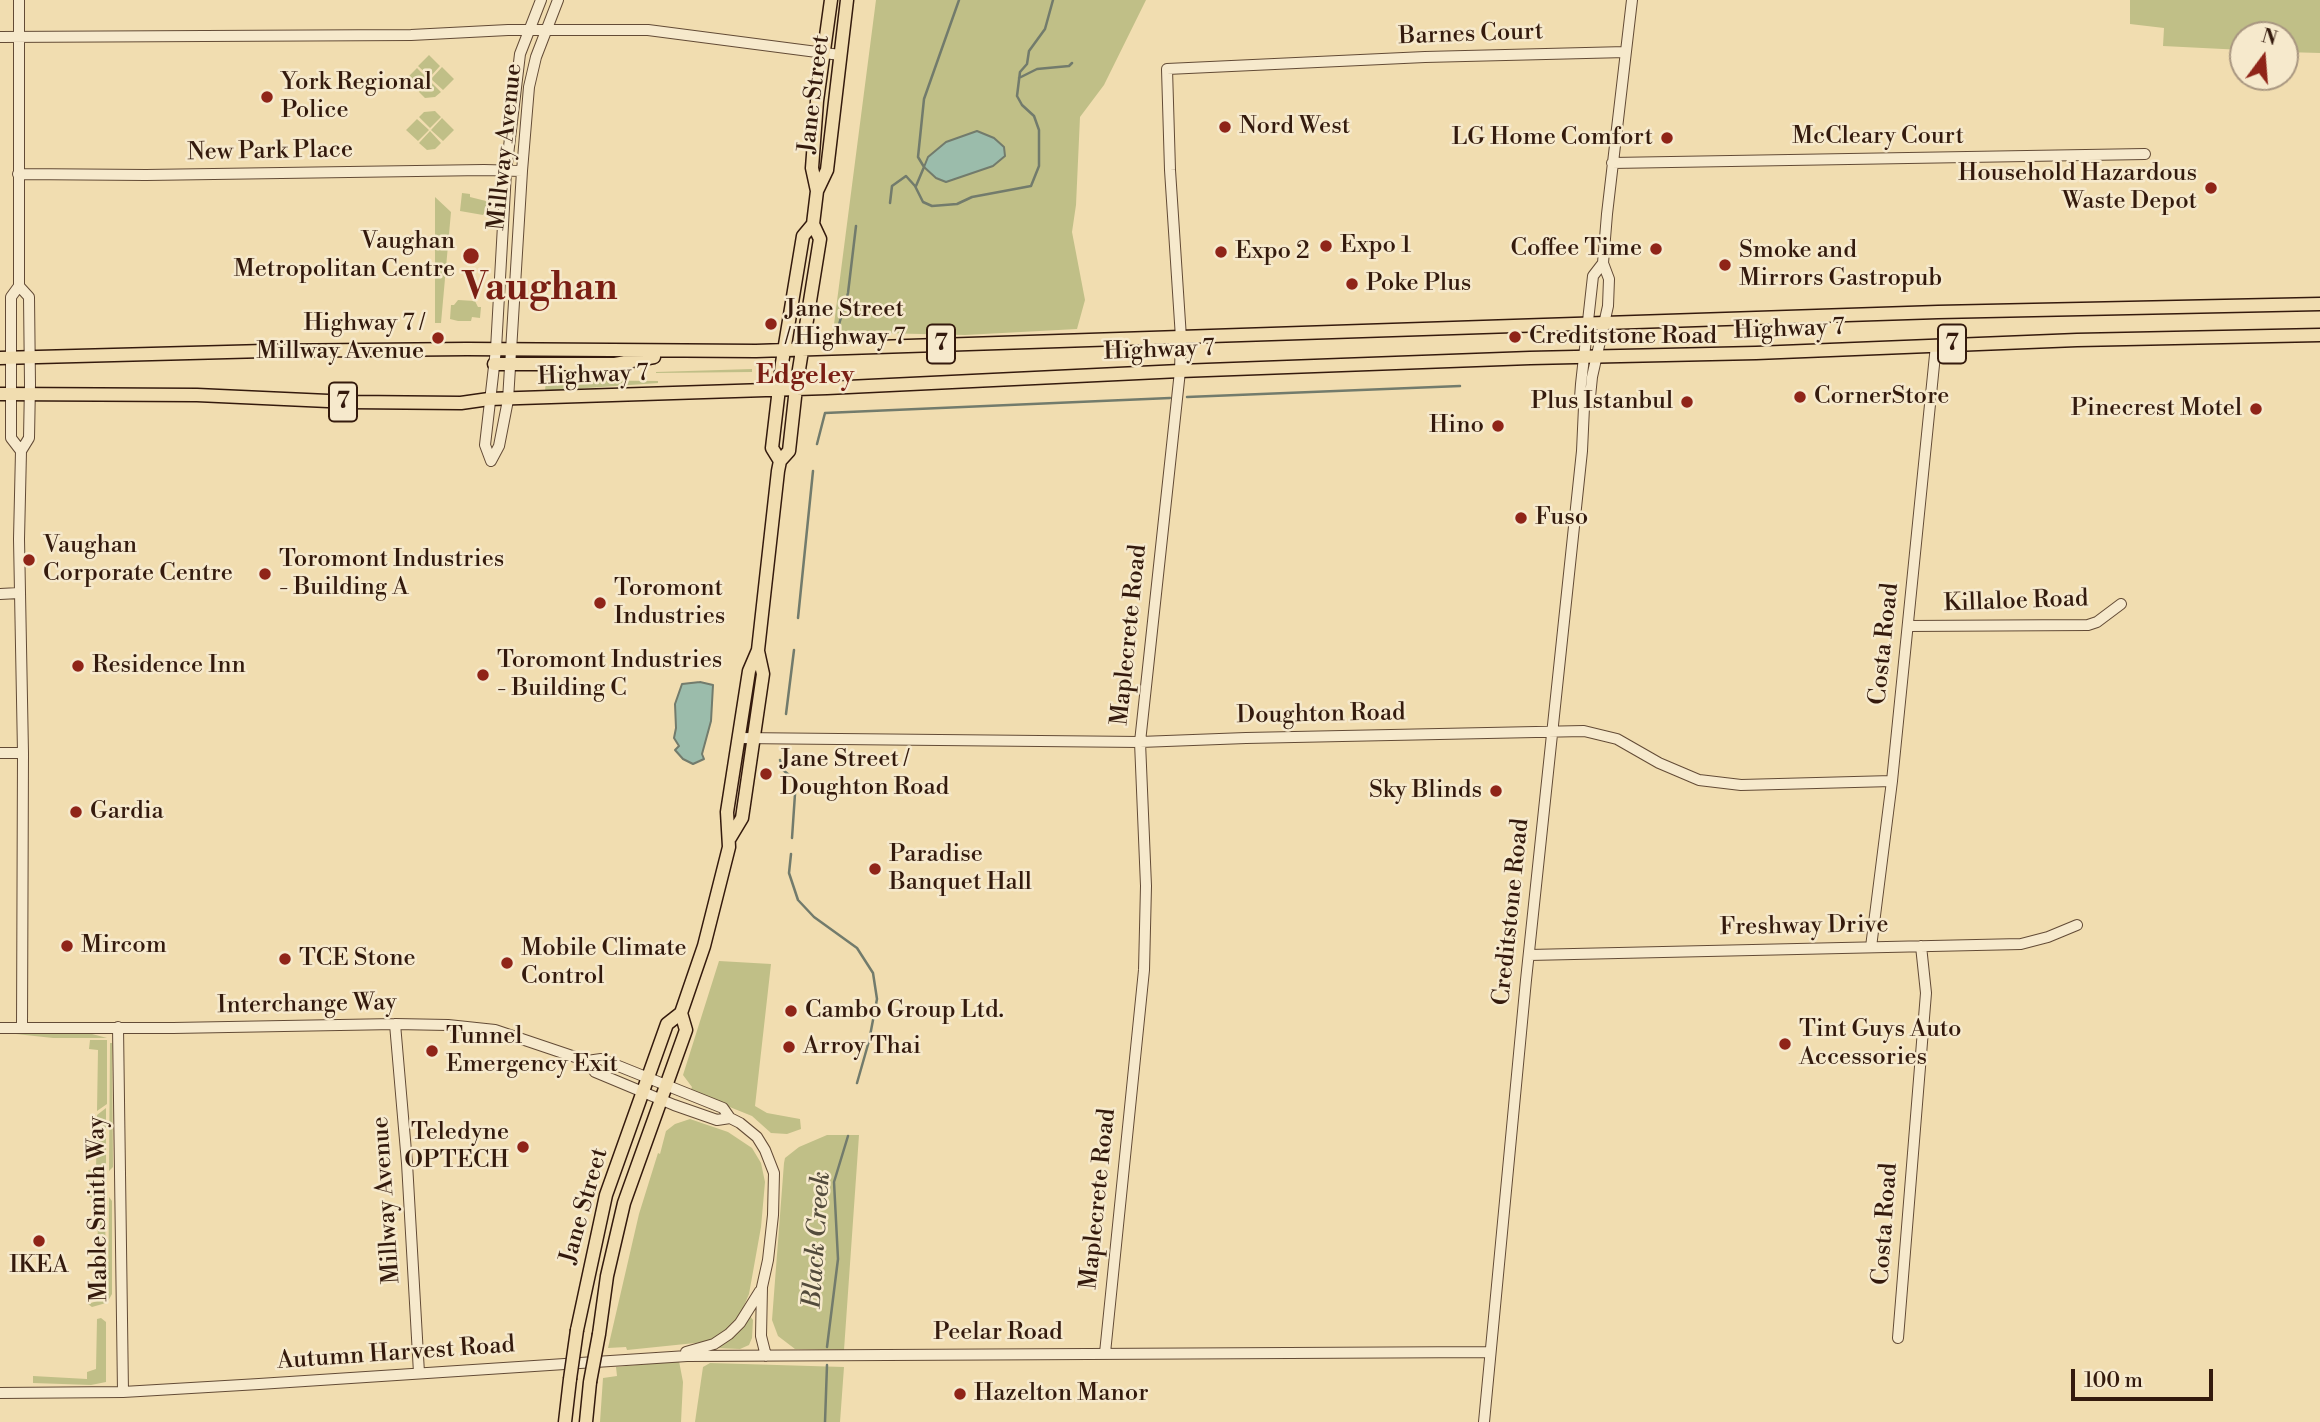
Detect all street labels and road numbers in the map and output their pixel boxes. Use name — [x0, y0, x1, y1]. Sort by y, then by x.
street label: Barnes Court — [1398, 18, 1544, 52]
street label: Jane Street — [793, 33, 837, 155]
street label: Millway Avenue — [483, 62, 529, 232]
street label: McCleary Court — [1792, 123, 1964, 151]
street label: New Park Place — [187, 136, 353, 168]
street label: Highway 7 — [1733, 314, 1845, 346]
road number: 7 — [927, 324, 955, 364]
road number: 7 — [1938, 324, 1966, 364]
street label: Highway 7 — [1103, 335, 1215, 367]
street label: Highway 7 — [537, 360, 649, 392]
road number: 7 — [329, 382, 357, 422]
street label: Maplecrete Road — [1106, 543, 1154, 727]
street label: Costa Road — [1864, 582, 1906, 706]
street label: Killaloe Road — [1943, 585, 2089, 619]
street label: Doughton Road — [1236, 699, 1406, 731]
street label: Creditstone Road — [1488, 817, 1536, 1007]
street label: Freshway Drive — [1719, 911, 1889, 943]
street label: Interchange Way — [217, 989, 397, 1021]
street label: Maplecrete Road — [1075, 1107, 1123, 1291]
street label: Millway Avenue — [367, 1115, 407, 1285]
street label: Mable Smith Way — [83, 1116, 115, 1302]
street label: Jane Street — [555, 1145, 615, 1267]
street label: Costa Road — [1867, 1162, 1905, 1286]
street label: Peelar Road — [933, 1319, 1063, 1347]
street label: Autumn Harvest Road — [276, 1331, 516, 1377]

